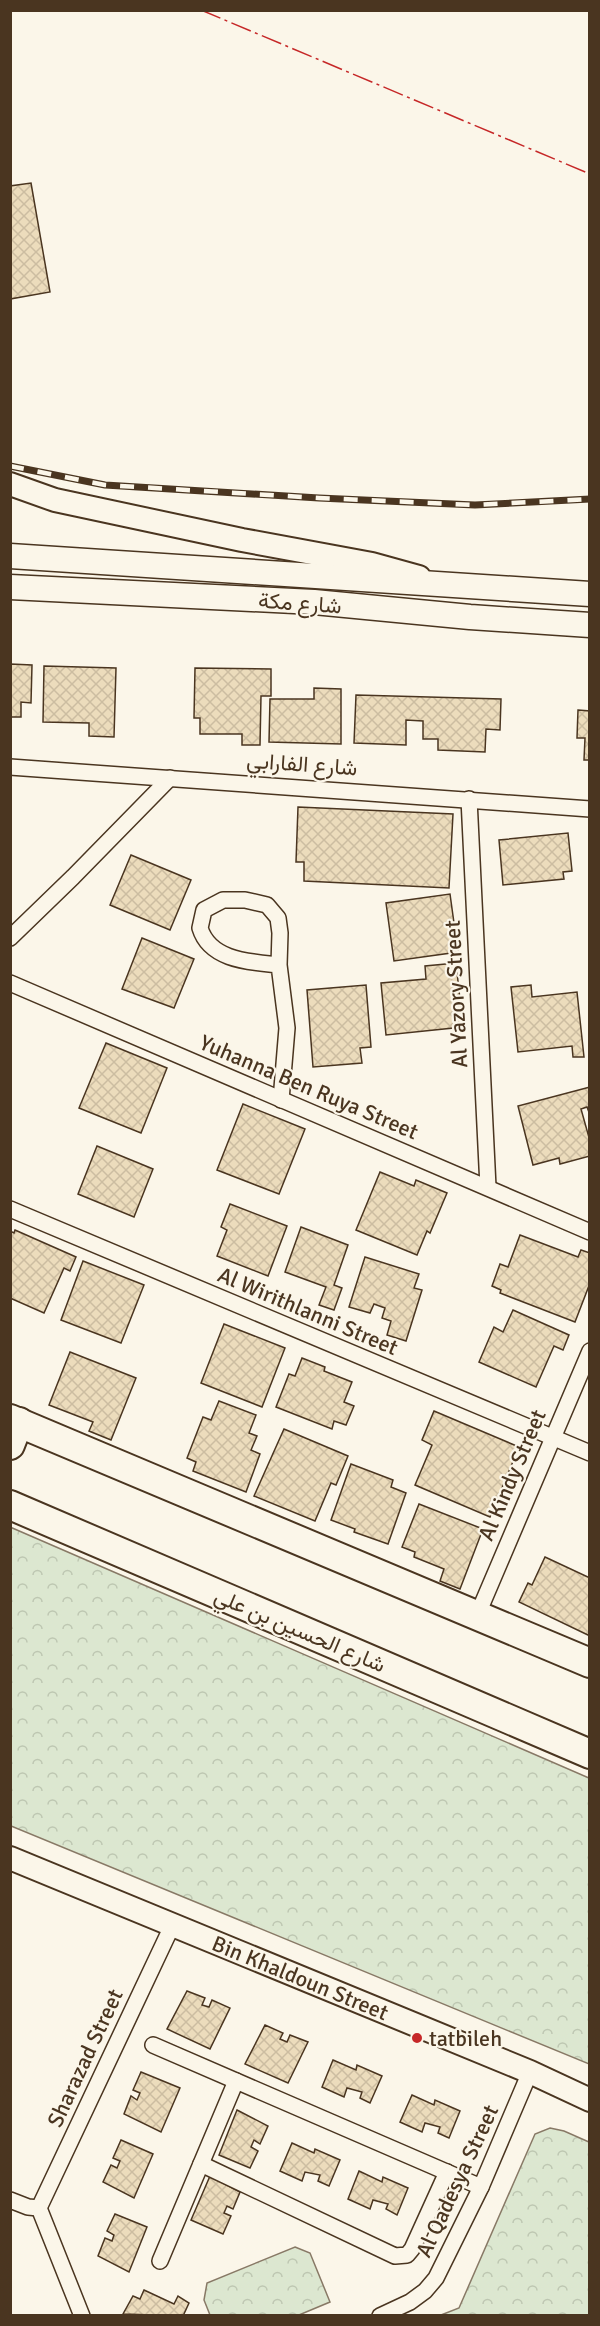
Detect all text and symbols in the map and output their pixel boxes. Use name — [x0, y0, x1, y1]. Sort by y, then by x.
street label: شارع مكة — [257, 587, 343, 620]
street label: شارع الفارابي — [245, 747, 358, 786]
street label: Al Yazory Street — [439, 919, 473, 1069]
street label: Yuhanna Ben Ruya Street — [196, 1029, 423, 1145]
street label: Al Wirithlanni Street — [214, 1261, 402, 1361]
street label: Al Kindy Street — [472, 1405, 552, 1545]
street label: شارع الحسين بن علي — [208, 1582, 390, 1683]
street label: Bin Khaldoun Street — [208, 1929, 393, 2026]
street label: Sharazad Street — [41, 1984, 129, 2131]
place label: tatbileh — [429, 2025, 502, 2052]
marker: tatbileh — [410, 2031, 424, 2045]
street label: Al Qadesya Street — [410, 2100, 504, 2262]

